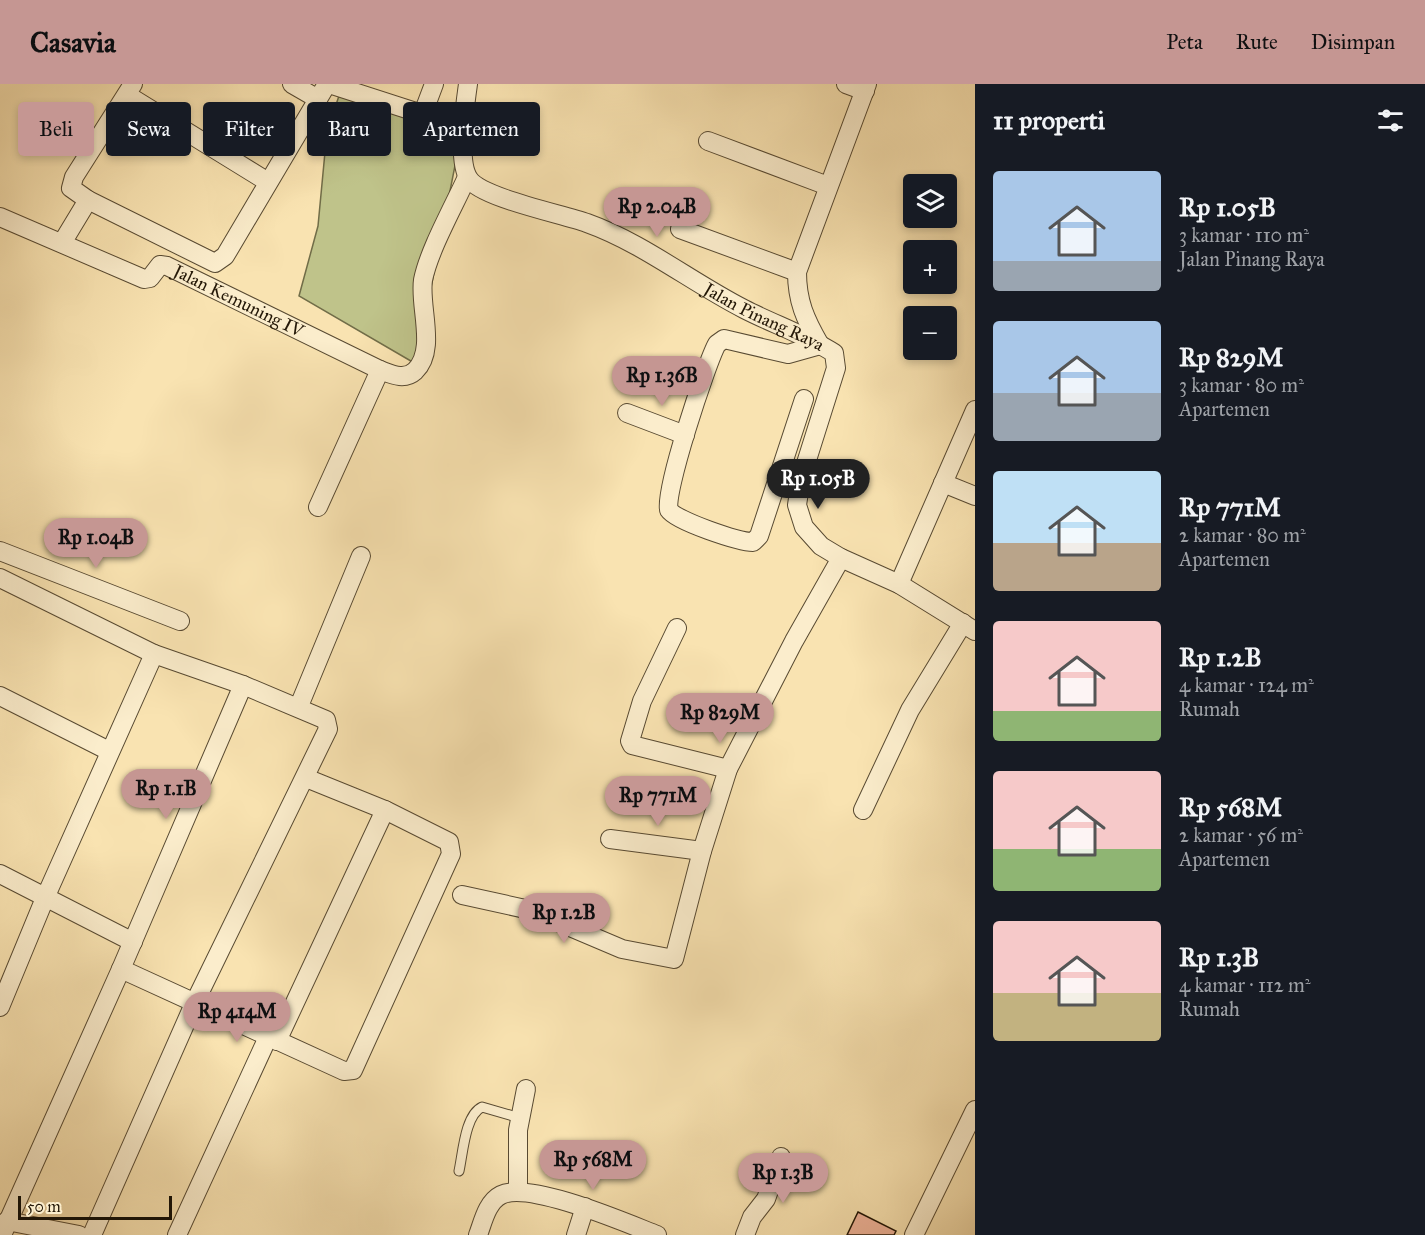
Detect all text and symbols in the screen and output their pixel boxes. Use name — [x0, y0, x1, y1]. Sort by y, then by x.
text: Casavia — [30, 25, 116, 60]
text: Peta — [1166, 29, 1203, 55]
text: Rute — [1236, 29, 1278, 55]
text: Disimpan — [1311, 29, 1395, 55]
chip: Beli — [18, 102, 94, 156]
chip: Sewa — [106, 102, 191, 156]
chip: Filter — [203, 102, 295, 156]
chip: Baru — [307, 102, 391, 156]
chip: Apartemen — [403, 102, 540, 156]
text: 11 properti — [993, 104, 1105, 136]
icon: filters — [1374, 104, 1407, 137]
map controls — [903, 174, 957, 360]
button: layers — [903, 174, 957, 228]
pin: Rp 2.04B — [595, 187, 719, 238]
text: Rp 1.05B — [1179, 191, 1276, 223]
text: Rp 2.04B — [618, 194, 696, 218]
icon: home — [1041, 195, 1113, 267]
text: 3 kamar · 110 m² — [1179, 223, 1309, 247]
button: + — [903, 240, 957, 294]
text: Jalan Pinang Raya — [1179, 247, 1325, 271]
street label: Jalan Kemuning IV — [168, 259, 309, 343]
street label: Jalan Pinang Raya — [698, 277, 828, 356]
button: − — [903, 306, 957, 360]
text: Rp 829M — [1179, 341, 1283, 373]
icon: home — [1041, 345, 1113, 417]
pin: Rp 1.36B — [600, 356, 724, 407]
text: Rp 1.36B — [626, 363, 698, 387]
text: 3 kamar · 80 m² — [1179, 373, 1304, 397]
text: Apartemen — [1179, 397, 1270, 421]
pin: Rp 1.05B — [756, 459, 880, 510]
text: Rp 1.05B — [781, 466, 855, 490]
text: Rp 771M — [1179, 491, 1281, 523]
icon: home — [1041, 495, 1113, 567]
pin: Rp 1.04B — [34, 518, 158, 569]
text: 2 kamar · 80 m² — [1179, 523, 1306, 547]
text: Rp 1.04B — [58, 525, 134, 549]
text: Apartemen — [1179, 547, 1270, 571]
text: Rp 1.2B — [1179, 641, 1262, 673]
icon: home — [1041, 645, 1113, 717]
text: 4 kamar · 124 m² — [1179, 673, 1314, 697]
pin: Rp 829M — [665, 693, 775, 744]
text: Rumah — [1179, 697, 1240, 721]
text: Rp 829M — [680, 700, 760, 724]
pin: Rp 1.1B — [111, 769, 221, 820]
text: Rp 1.1B — [135, 776, 197, 800]
pin: Rp 771M — [603, 776, 713, 827]
text: Rp 771M — [619, 783, 697, 807]
text: Rp 568M — [1179, 791, 1282, 823]
icon: home — [1041, 795, 1113, 867]
text: 2 kamar · 56 m² — [1179, 823, 1303, 847]
text: Apartemen — [1179, 847, 1270, 871]
pin: Rp 1.2B — [509, 893, 619, 944]
text: Rp 1.2B — [532, 900, 596, 924]
text: Rp 1.3B — [1179, 941, 1259, 973]
icon: home — [1041, 945, 1113, 1017]
text: 4 kamar · 112 m² — [1179, 973, 1311, 997]
pin: Rp 414M — [182, 992, 292, 1043]
text: Rumah — [1179, 997, 1240, 1021]
text: Rp 414M — [197, 999, 277, 1023]
pin: Rp 568M — [538, 1140, 648, 1191]
text: Rp 568M — [553, 1147, 633, 1171]
pin: Rp 1.3B — [728, 1153, 838, 1204]
text: Rp 1.3B — [752, 1160, 814, 1184]
scale bar — [18, 1193, 172, 1220]
text: 50 m — [27, 1197, 61, 1216]

